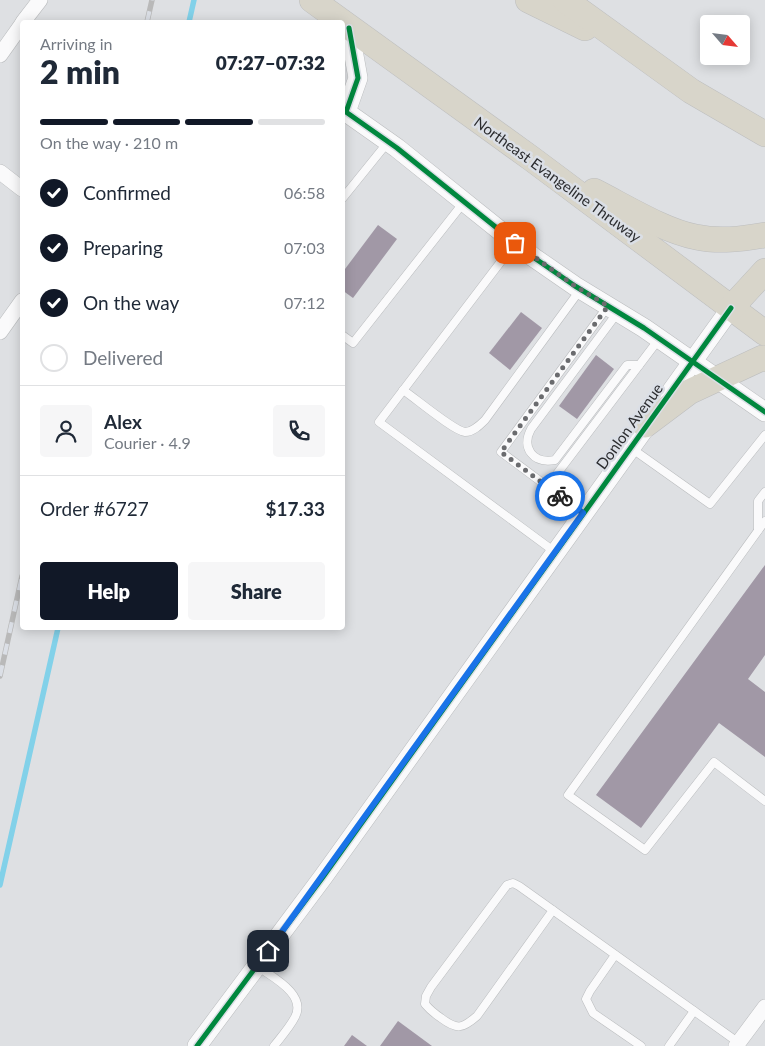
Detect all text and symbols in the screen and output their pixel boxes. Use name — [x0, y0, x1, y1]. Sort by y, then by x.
north arrow — [700, 15, 750, 65]
map controls — [700, 15, 750, 65]
text: Arriving in — [40, 34, 113, 53]
text: 07:27–07:32 — [216, 51, 325, 74]
text: 2 min — [40, 52, 120, 91]
street label: Northeast Evangeline Thruway — [471, 112, 645, 246]
text: On the way · 210 m — [40, 133, 178, 152]
icon: check — [40, 179, 68, 207]
text: Confirmed — [83, 181, 171, 204]
text: 06:58 — [284, 183, 325, 202]
pin — [494, 222, 536, 264]
icon: bag — [501, 229, 529, 257]
icon: check — [40, 234, 68, 262]
text: Preparing — [83, 236, 163, 259]
text: 07:03 — [284, 238, 325, 257]
icon: check — [40, 289, 68, 317]
text: On the way — [83, 291, 179, 314]
text: 07:12 — [284, 293, 325, 312]
text: Delivered — [83, 346, 163, 369]
street label: Donlon Avenue — [592, 380, 666, 472]
button: person — [40, 405, 92, 457]
button: phone — [273, 405, 325, 457]
text: Alex — [104, 410, 142, 433]
text: Courier · 4.9 — [104, 433, 191, 452]
courier — [535, 471, 585, 521]
icon: bike — [546, 482, 574, 510]
text: Order #6727 — [40, 497, 149, 520]
text: $17.33 — [265, 497, 325, 520]
button: Help — [40, 562, 178, 620]
button: Share — [188, 562, 325, 620]
pin — [247, 930, 289, 972]
icon: home — [254, 937, 282, 965]

